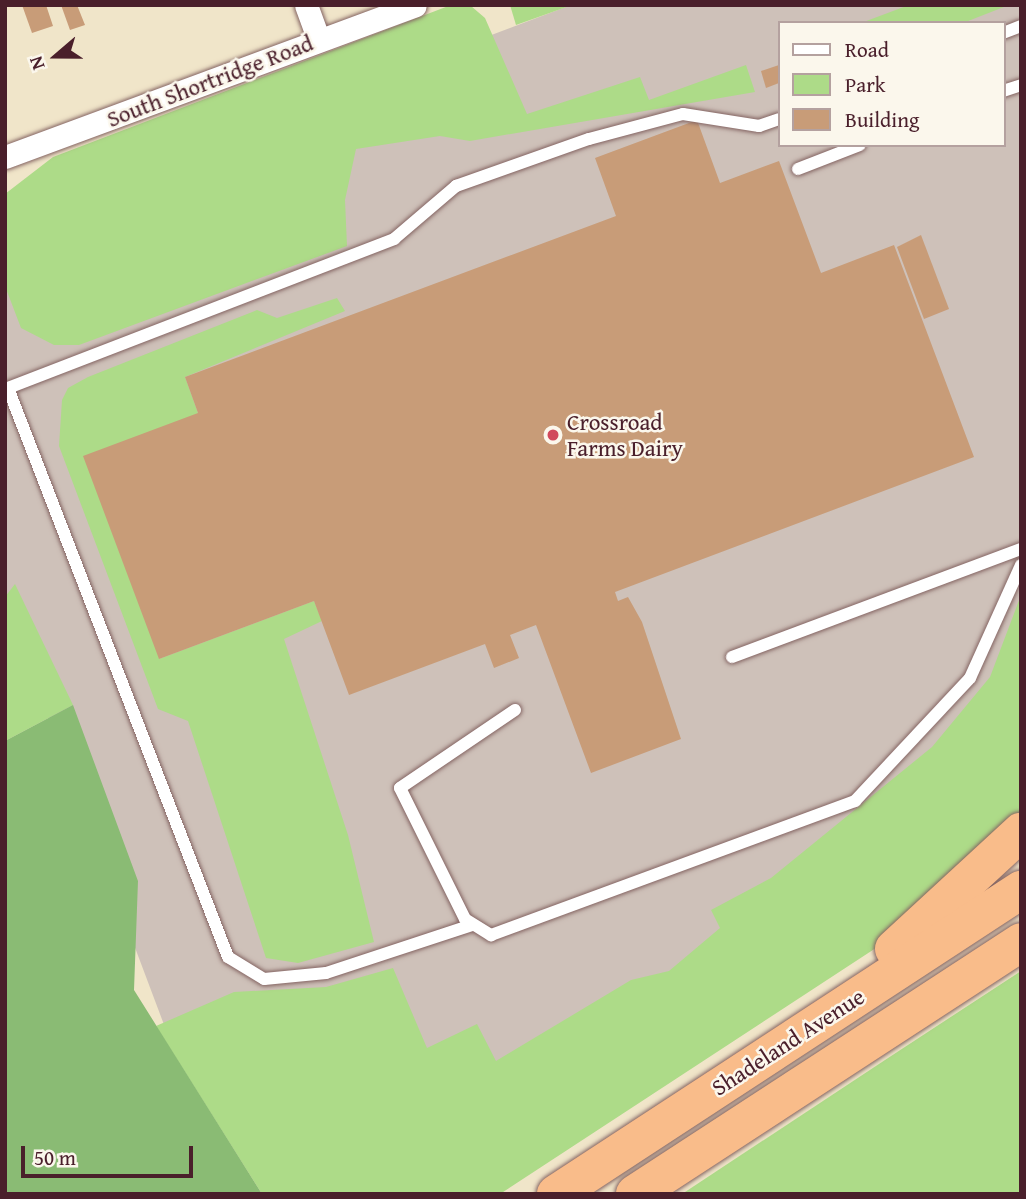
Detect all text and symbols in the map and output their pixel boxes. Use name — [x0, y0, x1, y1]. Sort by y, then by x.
north arrow — [21, 21, 91, 91]
legend — [778, 21, 1005, 147]
street label: South Shortridge Road — [103, 29, 317, 133]
text: Road — [845, 34, 889, 65]
text: N — [21, 52, 52, 74]
text: Park — [845, 69, 886, 100]
text: Building — [845, 104, 919, 135]
place label: Crossroad Farms Dairy — [567, 408, 683, 462]
marker: Crossroad Farms Dairy — [545, 427, 561, 443]
street label: Shadeland Avenue — [707, 982, 869, 1102]
scale bar — [24, 1132, 196, 1176]
text: 50 m — [34, 1142, 76, 1173]

